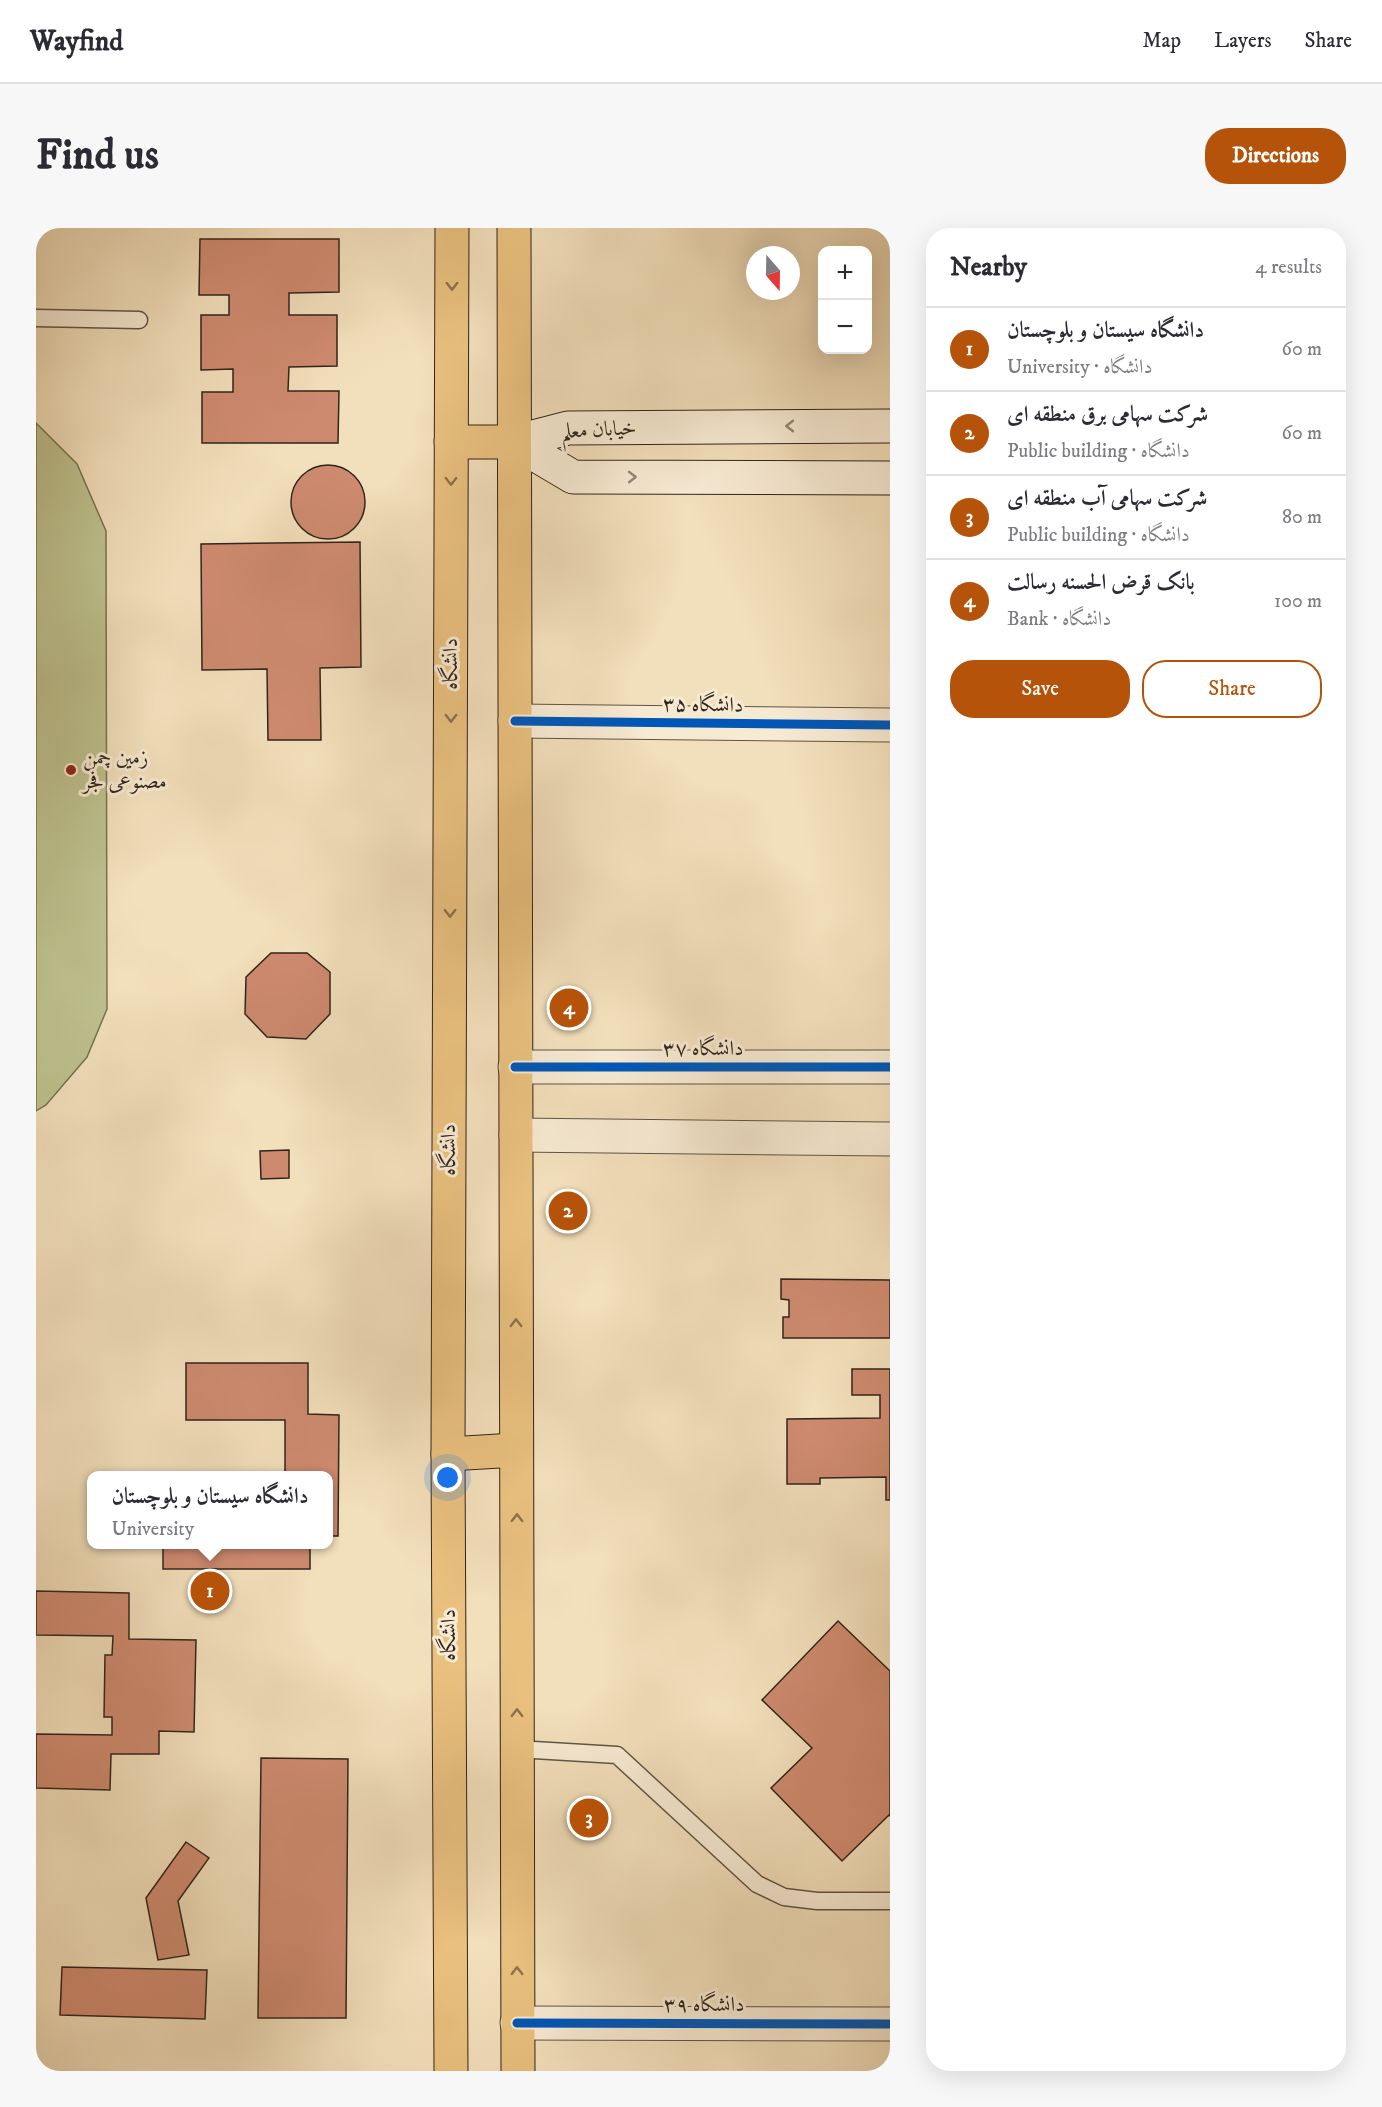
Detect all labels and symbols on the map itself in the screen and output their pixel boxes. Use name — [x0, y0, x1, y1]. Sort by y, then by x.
north arrow — [746, 246, 800, 300]
one-way arrow — [446, 282, 458, 291]
street label: خیابان معلم — [561, 415, 637, 452]
one-way arrow — [785, 420, 794, 432]
one-way arrow — [627, 471, 636, 483]
one-way arrow — [445, 477, 457, 486]
street label: دانشگاه — [437, 638, 464, 690]
street label: دانشگاه ۳۵ — [662, 690, 744, 719]
one-way arrow — [445, 714, 457, 723]
place label: زمین چمن مصنوعی فجر — [81, 745, 167, 795]
marker: زمین چمن مصنوعی فجر — [64, 763, 78, 777]
one-way arrow — [444, 909, 456, 918]
pin: 4 — [550, 986, 588, 1030]
street label: دانشگاه ۳۷ — [663, 1035, 743, 1062]
street label: دانشگاه — [435, 1124, 462, 1176]
pin: 2 — [548, 1188, 588, 1234]
one-way arrow — [510, 1318, 522, 1327]
your location — [433, 1463, 462, 1492]
one-way arrow — [511, 1513, 523, 1522]
pin: 1 — [190, 1568, 230, 1614]
street label: دانشگاه — [435, 1609, 462, 1661]
one-way arrow — [511, 1708, 523, 1717]
pin: 3 — [570, 1796, 608, 1840]
one-way arrow — [511, 1966, 523, 1975]
street label: دانشگاه ۳۹ — [664, 1991, 744, 2018]

